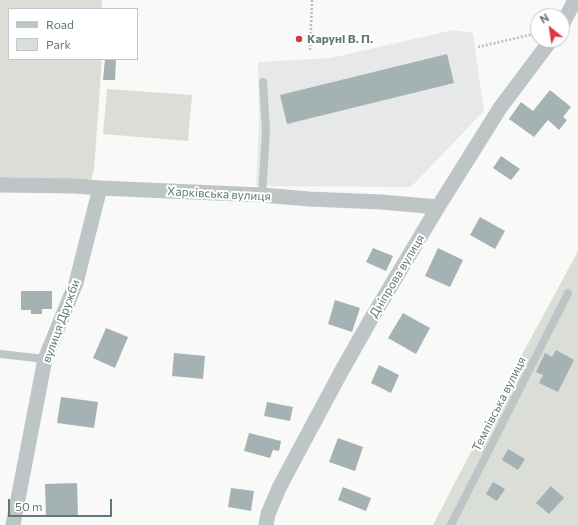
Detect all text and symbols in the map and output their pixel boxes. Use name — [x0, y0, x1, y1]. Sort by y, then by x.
legend — [8, 8, 138, 60]
north arrow — [530, 8, 570, 48]
text: N — [537, 10, 551, 26]
text: Road — [46, 17, 74, 31]
place label: Каруні В. П. — [307, 32, 373, 46]
marker: Каруні В. П. — [294, 34, 304, 44]
text: Park — [46, 37, 71, 51]
street label: Харківська вулиця — [167, 184, 271, 204]
street label: Дніпрова вулиця — [367, 232, 427, 320]
street label: вулиця Дружби — [39, 277, 83, 365]
street label: Темпівська вулиця — [469, 354, 529, 454]
scale bar — [10, 491, 114, 517]
text: 50 m — [15, 499, 43, 513]

